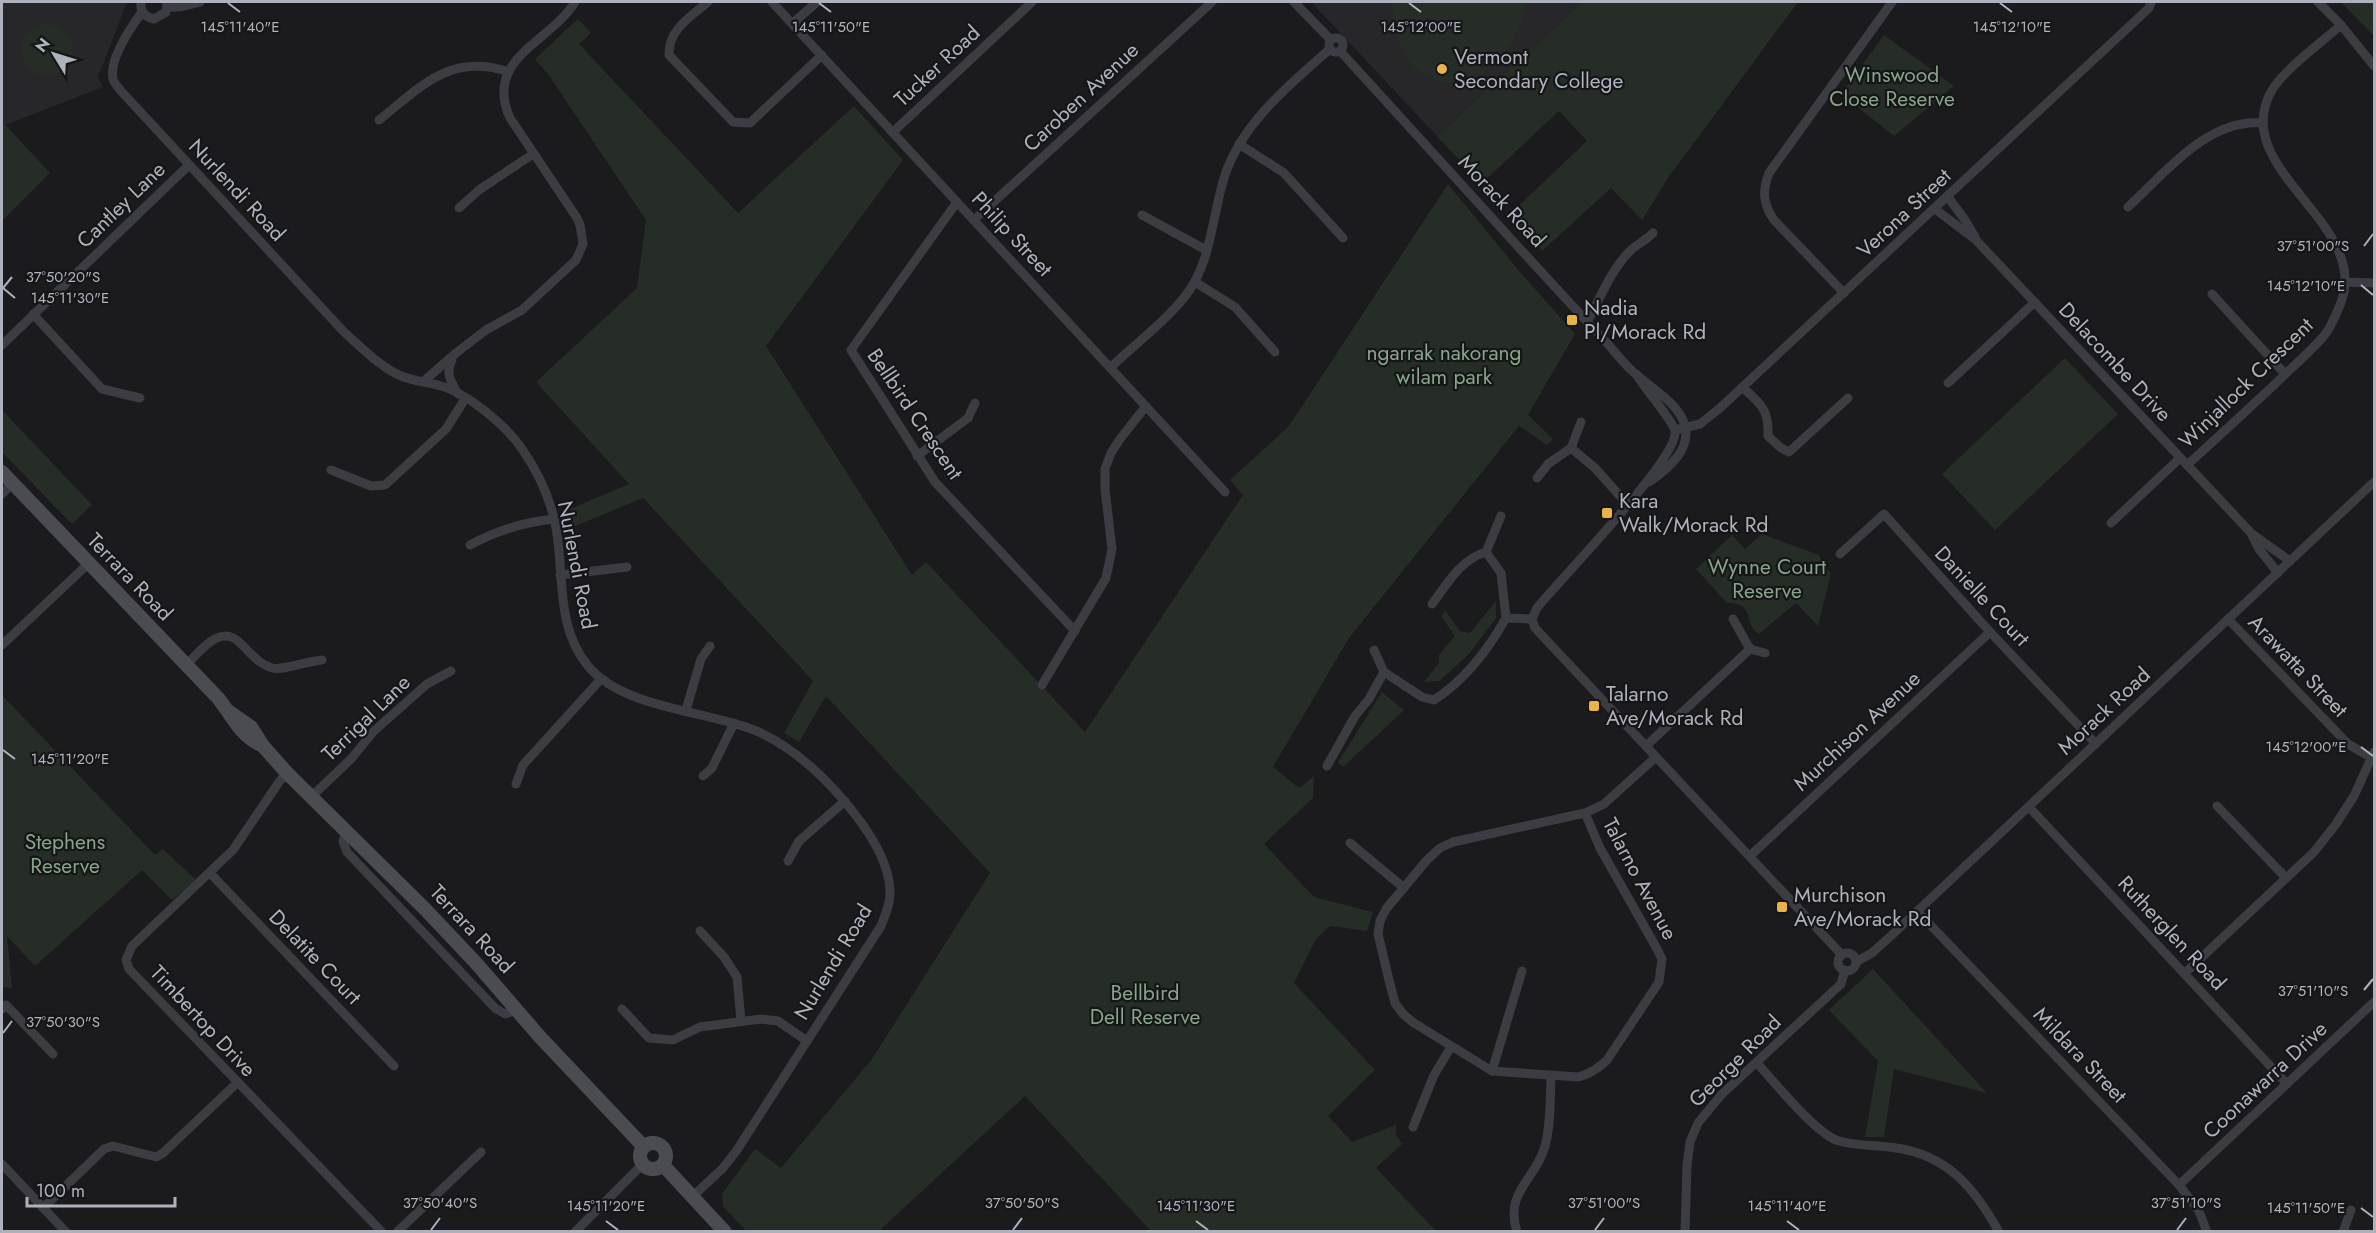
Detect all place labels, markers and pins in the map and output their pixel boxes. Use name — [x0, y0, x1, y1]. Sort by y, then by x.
place label: Vermont Secondary College — [1454, 42, 1624, 96]
marker: Vermont Secondary College — [1435, 62, 1449, 76]
place label: Nadia Pl/Morack Rd — [1584, 293, 1706, 347]
marker: Nadia Pl/Morack Rd — [1565, 313, 1579, 327]
place label: Kara Walk/Morack Rd — [1619, 486, 1768, 540]
marker: Kara Walk/Morack Rd — [1600, 506, 1614, 520]
place label: Talarno Ave/Morack Rd — [1606, 679, 1743, 733]
marker: Talarno Ave/Morack Rd — [1587, 699, 1601, 713]
place label: Murchison Ave/Morack Rd — [1794, 880, 1931, 934]
marker: Murchison Ave/Morack Rd — [1775, 900, 1789, 914]

